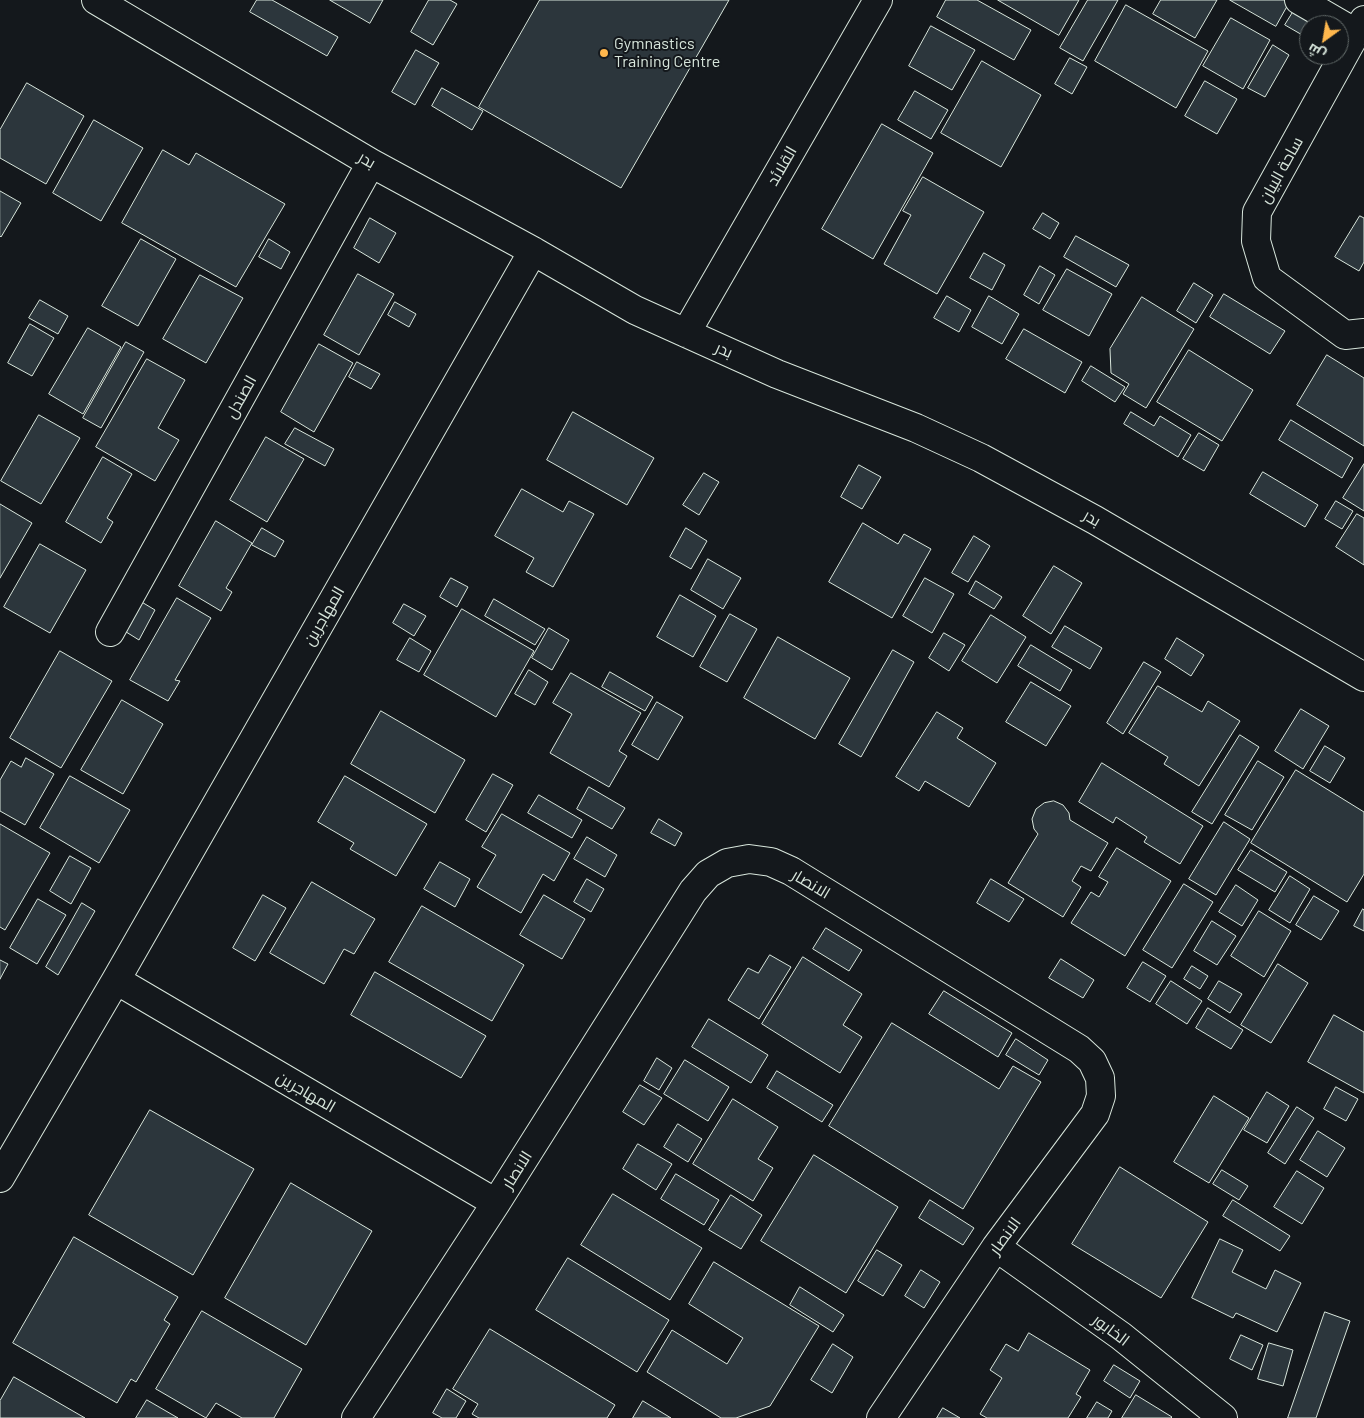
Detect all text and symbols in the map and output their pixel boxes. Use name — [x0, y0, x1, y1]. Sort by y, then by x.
north arrow — [1299, 15, 1349, 65]
place label: Gymnastics Training Centre — [614, 34, 720, 72]
text: ش — [1304, 40, 1328, 64]
marker: Gymnastics Training Centre — [598, 47, 610, 59]
street label: ساحة البيان — [1255, 134, 1307, 206]
street label: القلائد — [763, 143, 801, 189]
street label: بدر — [355, 147, 379, 173]
street label: بدر — [712, 338, 736, 362]
street label: الصندل — [221, 372, 261, 422]
street label: بدر — [1080, 505, 1104, 531]
street label: المهاجرين — [299, 583, 349, 649]
street label: الانصار — [788, 865, 834, 903]
street label: المهاجرين — [273, 1067, 339, 1117]
street label: الانصار — [498, 1147, 536, 1193]
street label: الانصار — [985, 1214, 1025, 1258]
street label: الخابور — [1089, 1310, 1133, 1350]

